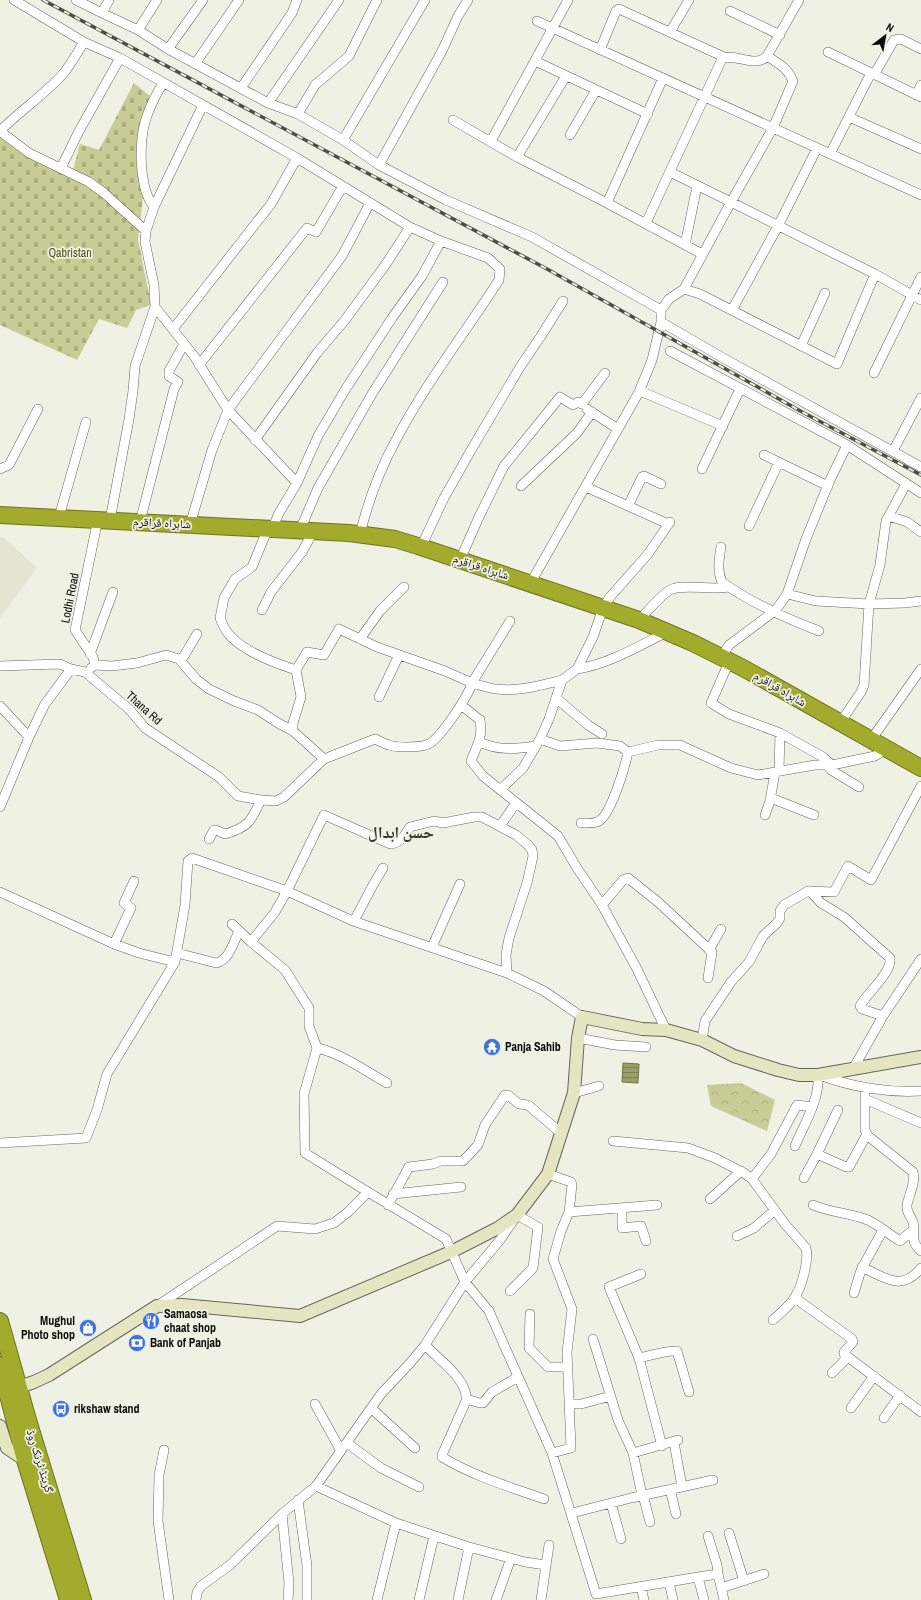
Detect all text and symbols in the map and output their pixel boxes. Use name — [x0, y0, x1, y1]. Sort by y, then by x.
north arrow — [865, 16, 905, 56]
text: N — [884, 20, 897, 35]
park label: Qabristan — [48, 245, 92, 261]
street label: شاہراہ قراقرم — [133, 513, 192, 533]
street label: شاہراہ قراقرم — [451, 550, 511, 584]
street label: Lodhi Road — [57, 571, 83, 625]
street label: شاہراہ قراقرم — [751, 668, 809, 710]
street label: Thana Rd — [123, 688, 165, 728]
district label: حسن ابدال — [368, 821, 434, 843]
temple icon: Panja Sahib — [482, 1037, 502, 1057]
place label: Panja Sahib — [505, 1039, 561, 1055]
place label: Samaosa chaat shop — [164, 1306, 216, 1336]
restaurant icon: Samaosa chaat shop — [141, 1311, 161, 1331]
place label: Mughul Photo shop — [21, 1313, 75, 1343]
shop icon: Mughul Photo shop — [78, 1318, 98, 1338]
bank icon: Bank of Panjab — [127, 1333, 147, 1353]
place label: Bank of Panjab — [150, 1335, 221, 1351]
bus stop icon: rikshaw stand — [51, 1399, 71, 1419]
place label: rikshaw stand — [74, 1401, 140, 1417]
street label: گرینڈ ٹرنک روڈ — [23, 1427, 57, 1495]

